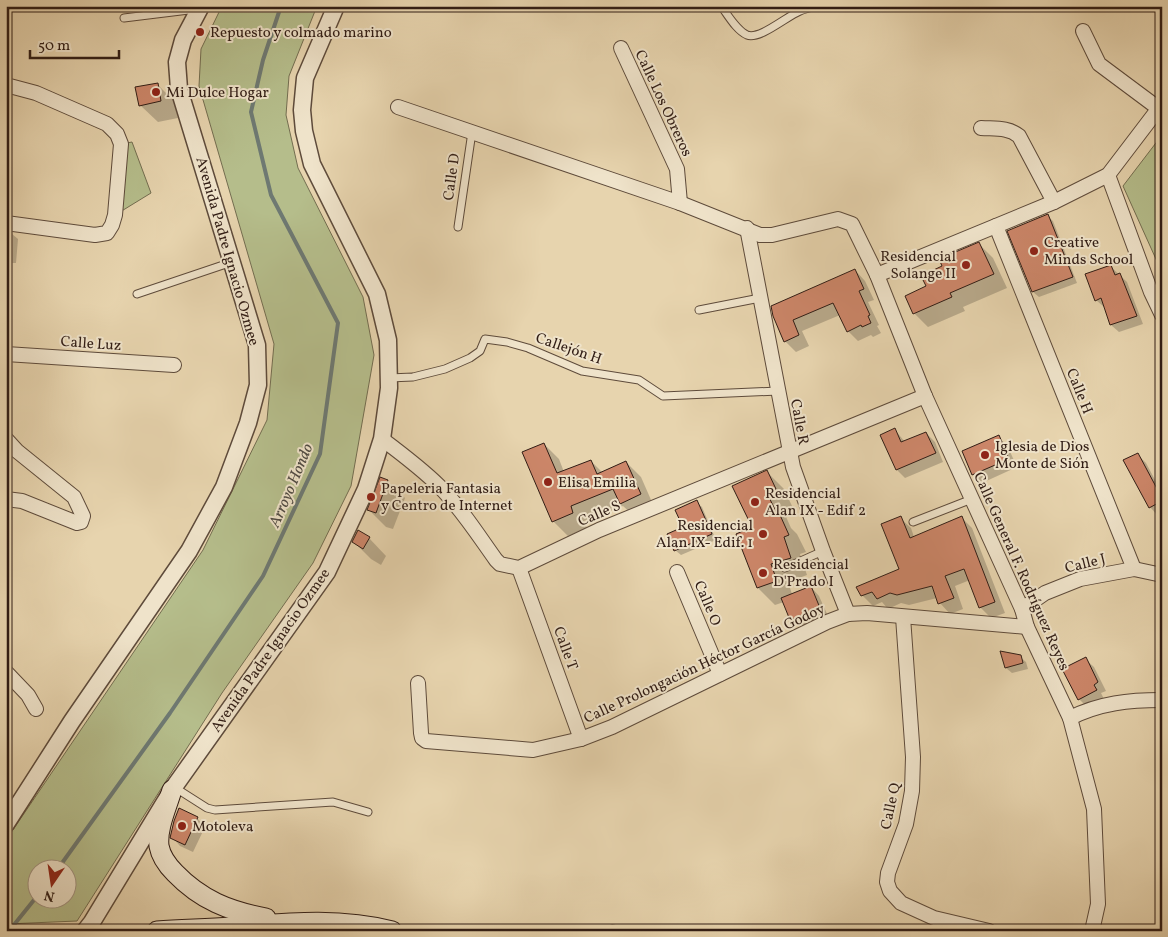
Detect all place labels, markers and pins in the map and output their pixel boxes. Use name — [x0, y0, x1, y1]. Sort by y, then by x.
place label: Repuesto y colmado marino — [210, 23, 392, 44]
marker: Repuesto y colmado marino — [194, 26, 206, 38]
place label: Mi Dulce Hogar — [166, 83, 269, 104]
marker: Mi Dulce Hogar — [150, 86, 162, 98]
place label: Creative Minds School — [1044, 233, 1133, 271]
marker: Creative Minds School — [1028, 245, 1040, 257]
place label: Residencial Solange II — [880, 247, 956, 285]
marker: Residencial Solange II — [960, 259, 972, 271]
place label: Iglesia de Dios Monte de Sión — [995, 437, 1089, 475]
marker: Iglesia de Dios Monte de Sión — [979, 449, 991, 461]
place label: Elisa Emilia — [558, 473, 636, 494]
marker: Elisa Emilia — [542, 476, 554, 488]
place label: Papeleria Fantasia y Centro de Internet — [381, 479, 513, 517]
place label: Residencial Alan IX - Edif 2 — [765, 484, 866, 522]
marker: Papeleria Fantasia y Centro de Internet — [365, 491, 377, 503]
marker: Residencial Alan IX - Edif 2 — [749, 496, 761, 508]
place label: Residencial Alan IX- Edif. 1 — [656, 516, 753, 554]
marker: Residencial Alan IX- Edif. 1 — [757, 528, 769, 540]
place label: Residencial D'Prado I — [773, 555, 849, 593]
marker: Residencial D'Prado I — [757, 567, 769, 579]
place label: Motoleva — [192, 817, 253, 838]
marker: Motoleva — [176, 820, 188, 832]

